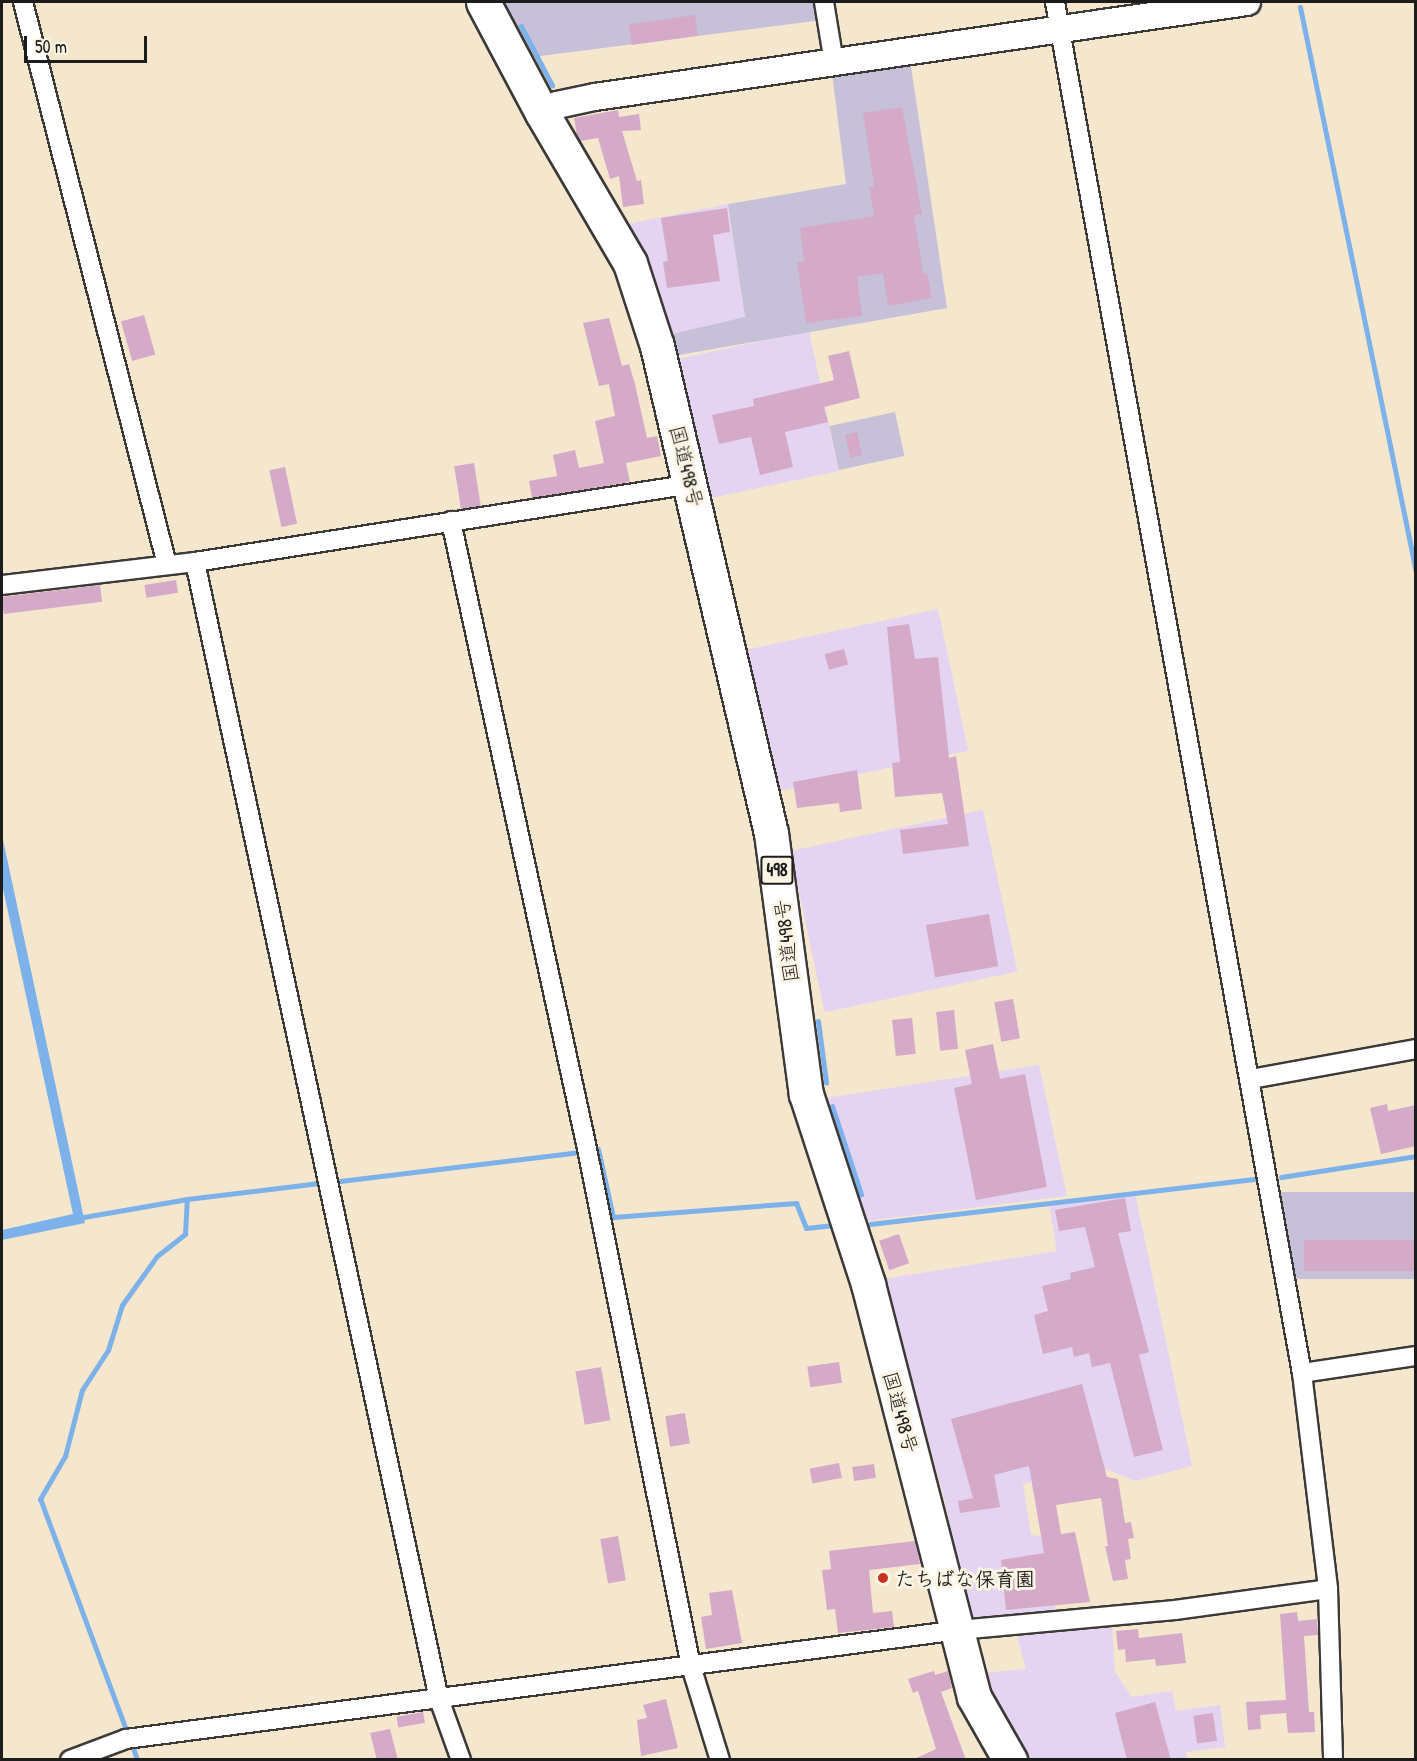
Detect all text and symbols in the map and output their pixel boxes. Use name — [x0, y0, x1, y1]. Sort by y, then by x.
scale bar — [27, 24, 150, 62]
text: 50 m — [35, 34, 67, 59]
street label: 国道498号 — [665, 423, 709, 509]
road number: 498 — [759, 855, 795, 885]
street label: 国道498号 — [769, 898, 803, 984]
street label: 国道498号 — [879, 1369, 923, 1455]
place label: たちばな保育園 — [895, 1566, 1035, 1590]
marker: たちばな保育園 — [876, 1571, 890, 1585]

